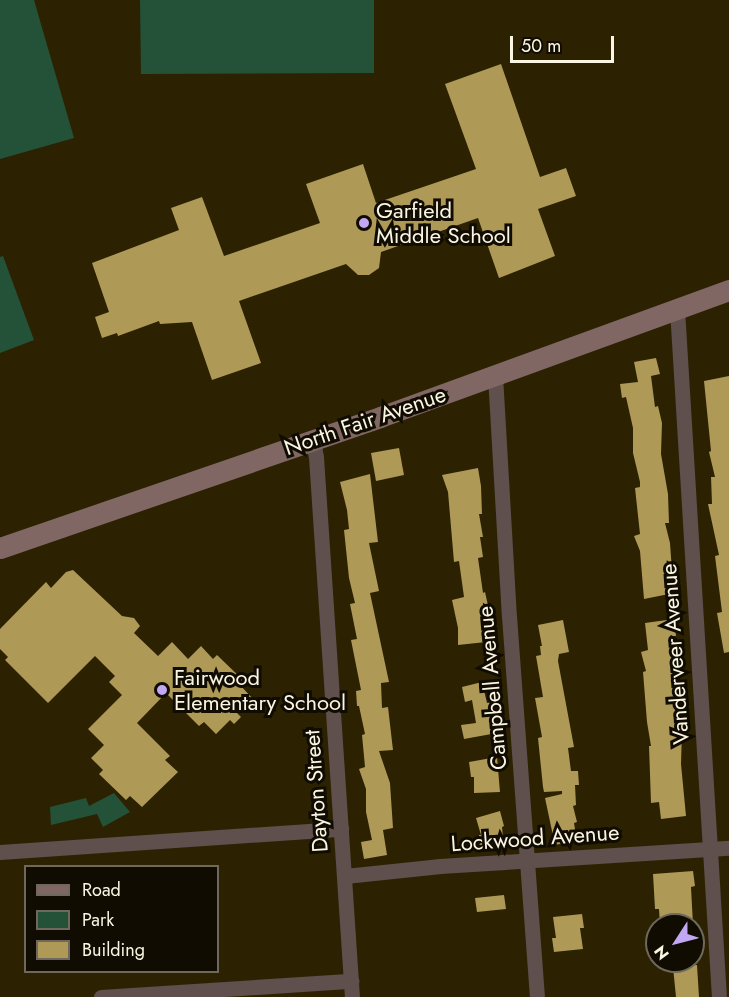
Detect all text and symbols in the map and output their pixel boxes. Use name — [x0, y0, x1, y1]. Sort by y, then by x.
scale bar — [513, 24, 616, 62]
text: 50 m — [521, 33, 561, 59]
place label: Garfield Middle School — [376, 197, 511, 248]
marker: Garfield Middle School — [357, 216, 371, 230]
street label: North Fair Avenue — [281, 381, 449, 461]
street label: Vanderveer Avenue — [656, 563, 694, 745]
street label: Campbell Avenue — [472, 605, 512, 771]
place label: Fairwood Elementary School — [174, 664, 346, 716]
marker: Fairwood Elementary School — [155, 683, 169, 697]
street label: Dayton Street — [299, 729, 333, 853]
street label: Lockwood Avenue — [450, 819, 620, 857]
legend — [24, 865, 219, 973]
text: Road — [82, 877, 121, 903]
text: Park — [82, 907, 114, 933]
north arrow — [645, 913, 705, 973]
text: Building — [82, 937, 145, 963]
text: N — [649, 941, 675, 965]

